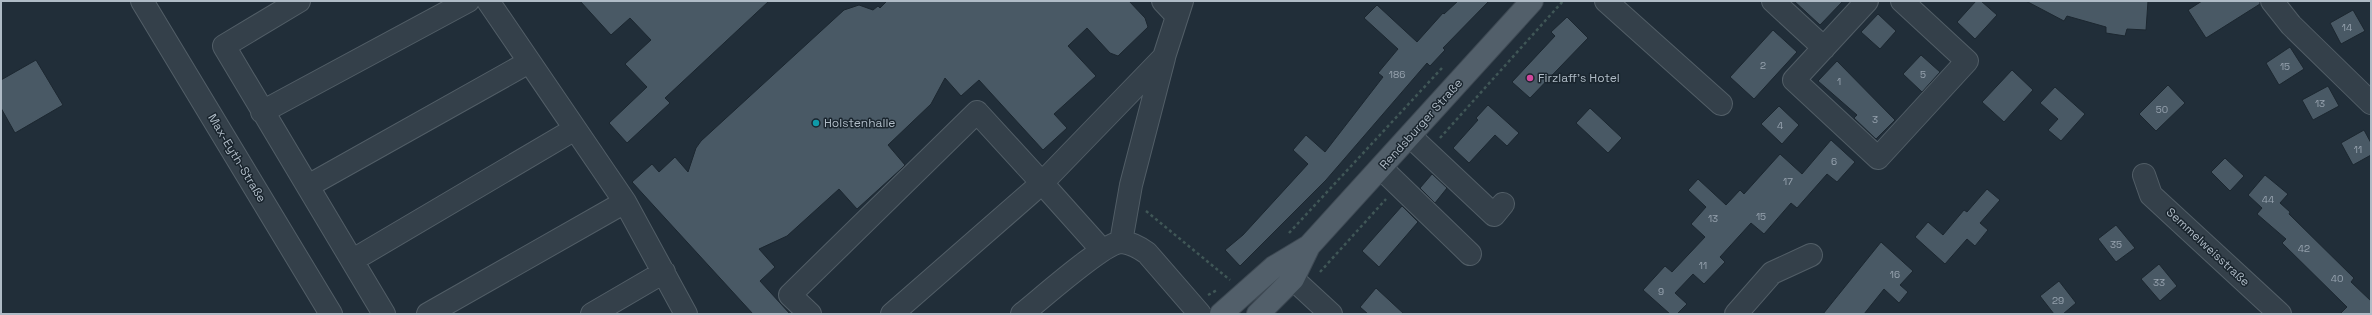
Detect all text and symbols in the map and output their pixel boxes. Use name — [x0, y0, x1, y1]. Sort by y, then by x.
house number: 14 — [2342, 21, 2352, 34]
house number: 2 — [1760, 59, 1766, 72]
house number: 15 — [2280, 60, 2290, 73]
house number: 186 — [1389, 68, 1405, 81]
house number: 5 — [1920, 68, 1926, 81]
place label: Firzlaff's Hotel — [1538, 70, 1620, 86]
marker: Firzlaff's Hotel — [1525, 73, 1535, 83]
street label: Rendsburger Straße — [1376, 75, 1466, 173]
house number: 1 — [1837, 75, 1841, 88]
house number: 13 — [2315, 97, 2325, 110]
house number: 50 — [2156, 103, 2168, 116]
street label: Max-Eyth-Straße — [204, 111, 270, 205]
house number: 3 — [1872, 113, 1878, 126]
place label: Holstenhalle — [824, 115, 895, 131]
marker: Holstenhalle — [811, 118, 821, 128]
house number: 4 — [1777, 119, 1783, 132]
house number: 11 — [2354, 143, 2362, 156]
house number: 6 — [1831, 155, 1837, 168]
house number: 17 — [1783, 175, 1793, 188]
house number: 44 — [2262, 193, 2274, 206]
street label: Semmelweisstraße — [2163, 204, 2253, 290]
house number: 15 — [1756, 210, 1766, 223]
house number: 13 — [1708, 212, 1718, 225]
house number: 35 — [2110, 238, 2122, 251]
house number: 42 — [2298, 242, 2310, 255]
house number: 11 — [1699, 259, 1707, 272]
house number: 16 — [1890, 268, 1900, 281]
house number: 40 — [2331, 272, 2343, 285]
house number: 33 — [2153, 276, 2165, 289]
house number: 9 — [1658, 285, 1664, 298]
house number: 29 — [2052, 294, 2064, 307]

